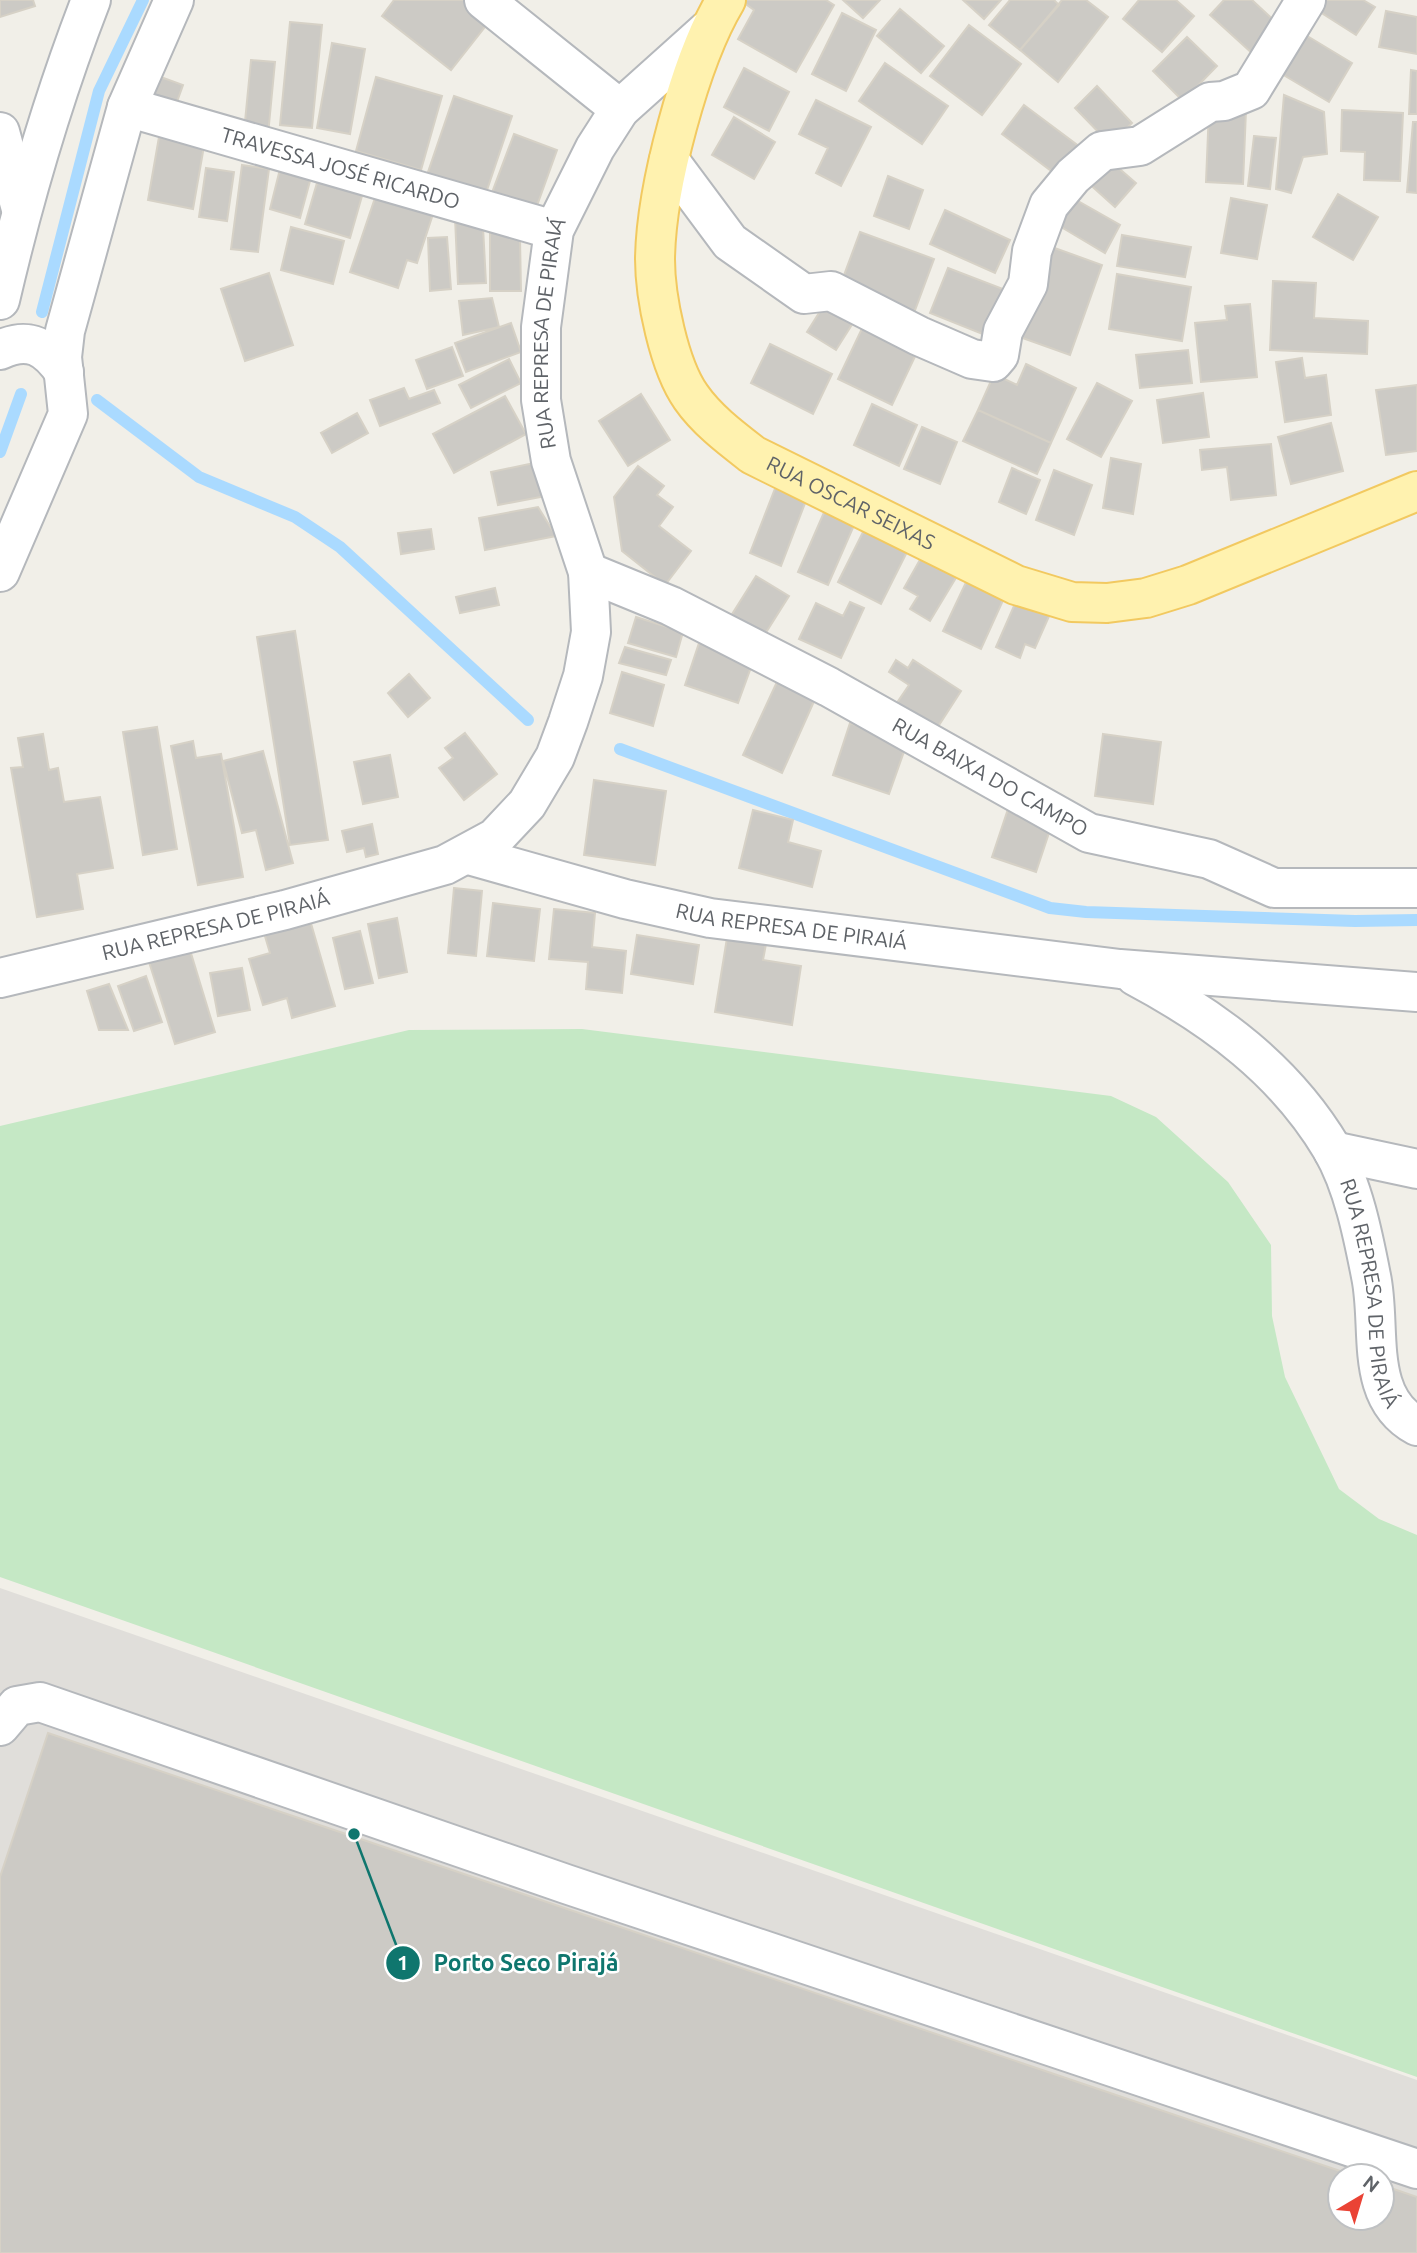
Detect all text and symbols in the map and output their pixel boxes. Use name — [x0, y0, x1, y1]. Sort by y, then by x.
street label: TRAVESSA JOSÉ RICARDO — [218, 122, 463, 213]
street label: RUA REPRESA DE PIRAIÁ — [528, 212, 570, 451]
street label: RUA OSCAR SEIXAS — [763, 451, 939, 554]
street label: RUA BAIXA DO CAMPO — [889, 712, 1093, 841]
street label: RUA REPRESA DE PIRAIÁ — [99, 885, 332, 964]
street label: RUA REPRESA DE PIRAIÁ — [674, 898, 909, 953]
street label: RUA REPRESA DE PIRAIÁ — [1336, 1175, 1405, 1412]
callout: Porto Seco Pirajá — [385, 1941, 633, 1985]
text: 1 — [397, 1950, 409, 1974]
text: Porto Seco Pirajá — [434, 1950, 618, 1975]
north arrow — [1326, 2162, 1396, 2232]
text: N — [1359, 2171, 1384, 2197]

